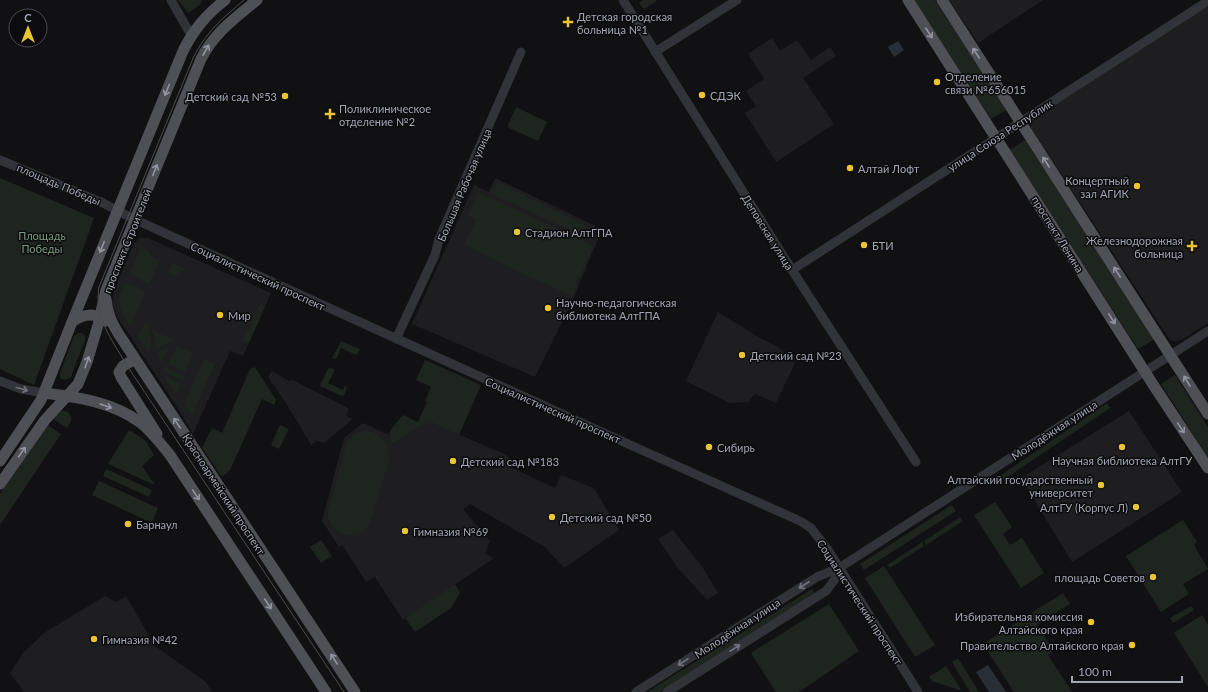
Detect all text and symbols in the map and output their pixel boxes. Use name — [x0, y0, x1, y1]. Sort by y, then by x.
north arrow — [8, 8, 48, 48]
place label: Детская городская больница №1 — [577, 10, 672, 36]
text: С — [24, 11, 32, 24]
marker: Детская городская больница №1 — [562, 16, 574, 28]
one-way arrow — [925, 27, 933, 38]
one-way arrow — [202, 45, 210, 57]
one-way arrow — [972, 48, 980, 59]
place label: Отделение связи №656015 — [945, 70, 1026, 96]
marker: Отделение связи №656015 — [932, 77, 942, 87]
one-way arrow — [163, 83, 170, 95]
place label: СДЭК — [710, 89, 741, 102]
place label: Детский сад №53 — [185, 90, 277, 103]
marker: СДЭК — [697, 90, 707, 100]
marker: Детский сад №53 — [280, 91, 290, 101]
street label: улица Союза Республик — [945, 96, 1055, 174]
place label: Поликлиническое отделение №2 — [339, 102, 431, 128]
marker: Поликлиническое отделение №2 — [324, 108, 336, 120]
street label: Большая Рабочая улица — [434, 127, 494, 243]
one-way arrow — [1042, 157, 1051, 168]
street label: площадь Победы — [15, 160, 103, 208]
place label: Алтай Лофт — [858, 162, 920, 175]
marker: Алтай Лофт — [845, 163, 855, 173]
one-way arrow — [152, 165, 160, 177]
place label: Концертный зал АГИК — [1065, 174, 1130, 200]
marker: Концертный зал АГИК — [1132, 181, 1142, 191]
street label: проспект Строителей — [100, 187, 154, 295]
street label: Деповская улица — [740, 192, 796, 272]
street label: проспект Ленина — [1029, 193, 1087, 275]
place label: Стадион АлтГПА — [525, 226, 613, 239]
marker: Стадион АлтГПА — [512, 227, 522, 237]
park label: Площадь Победы — [18, 229, 66, 255]
place label: Железнодорожная больница — [1086, 234, 1183, 260]
street label: Социалистический проспект — [189, 239, 328, 313]
place label: БТИ — [872, 239, 894, 252]
one-way arrow — [98, 240, 106, 252]
marker: БТИ — [859, 240, 869, 250]
marker: Железнодорожная больница — [1186, 240, 1198, 252]
one-way arrow — [1113, 267, 1121, 278]
place label: Научно-педагогическая библиотека АлтГПА — [556, 296, 676, 322]
marker: Научно-педагогическая библиотека АлтГПА — [543, 303, 553, 313]
place label: Мир — [228, 309, 251, 322]
marker: Мир — [215, 310, 225, 320]
one-way arrow — [1107, 314, 1116, 325]
place label: Детский сад №23 — [750, 349, 842, 362]
marker: Детский сад №23 — [737, 350, 747, 360]
one-way arrow — [83, 356, 91, 368]
street label: Социалистический проспект — [483, 374, 623, 446]
one-way arrow — [1183, 376, 1191, 387]
one-way arrow — [15, 386, 28, 393]
street label: Молодёжная улица — [1009, 397, 1099, 463]
one-way arrow — [100, 402, 112, 410]
one-way arrow — [173, 417, 181, 428]
one-way arrow — [1177, 422, 1185, 433]
street label: Красноармейский проспект — [180, 431, 268, 557]
place label: Сибирь — [717, 441, 755, 454]
marker: Сибирь — [704, 442, 714, 452]
marker: Научная библиотека АлтГУ — [1117, 442, 1127, 452]
one-way arrow — [18, 447, 27, 458]
place label: Научная библиотека АлтГУ — [1052, 454, 1192, 467]
place label: Детский сад №183 — [461, 455, 559, 468]
marker: Детский сад №183 — [448, 456, 458, 466]
place label: Алтайский государственный университет — [947, 473, 1093, 499]
marker: Алтайский государственный университет — [1096, 480, 1106, 490]
one-way arrow — [192, 489, 200, 500]
place label: АлтГУ (Корпус Л) — [1040, 501, 1128, 514]
marker: АлтГУ (Корпус Л) — [1131, 502, 1141, 512]
place label: Детский сад №50 — [560, 511, 652, 524]
marker: Детский сад №50 — [547, 512, 557, 522]
place label: Барнаул — [136, 518, 178, 531]
marker: Барнаул — [123, 519, 133, 529]
place label: Гимназия №69 — [413, 525, 488, 538]
marker: Гимназия №69 — [400, 526, 410, 536]
street label: Социалистический проспект — [815, 537, 906, 667]
place label: площадь Советов — [1055, 571, 1145, 584]
marker: площадь Советов — [1148, 572, 1158, 582]
one-way arrow — [799, 581, 810, 589]
street label: Молодёжная улица — [692, 595, 782, 661]
one-way arrow — [264, 598, 272, 609]
place label: Избирательная комиссия Алтайского края — [955, 610, 1083, 636]
marker: Избирательная комиссия Алтайского края — [1086, 617, 1096, 627]
place label: Гимназия №42 — [102, 633, 177, 646]
marker: Гимназия №42 — [89, 634, 99, 644]
place label: Правительство Алтайского края — [960, 639, 1124, 652]
marker: Правительство Алтайского края — [1127, 640, 1137, 650]
one-way arrow — [729, 644, 741, 652]
one-way arrow — [330, 654, 338, 665]
one-way arrow — [677, 658, 688, 667]
scale bar — [1072, 658, 1182, 684]
text: 100 m — [1078, 664, 1112, 679]

